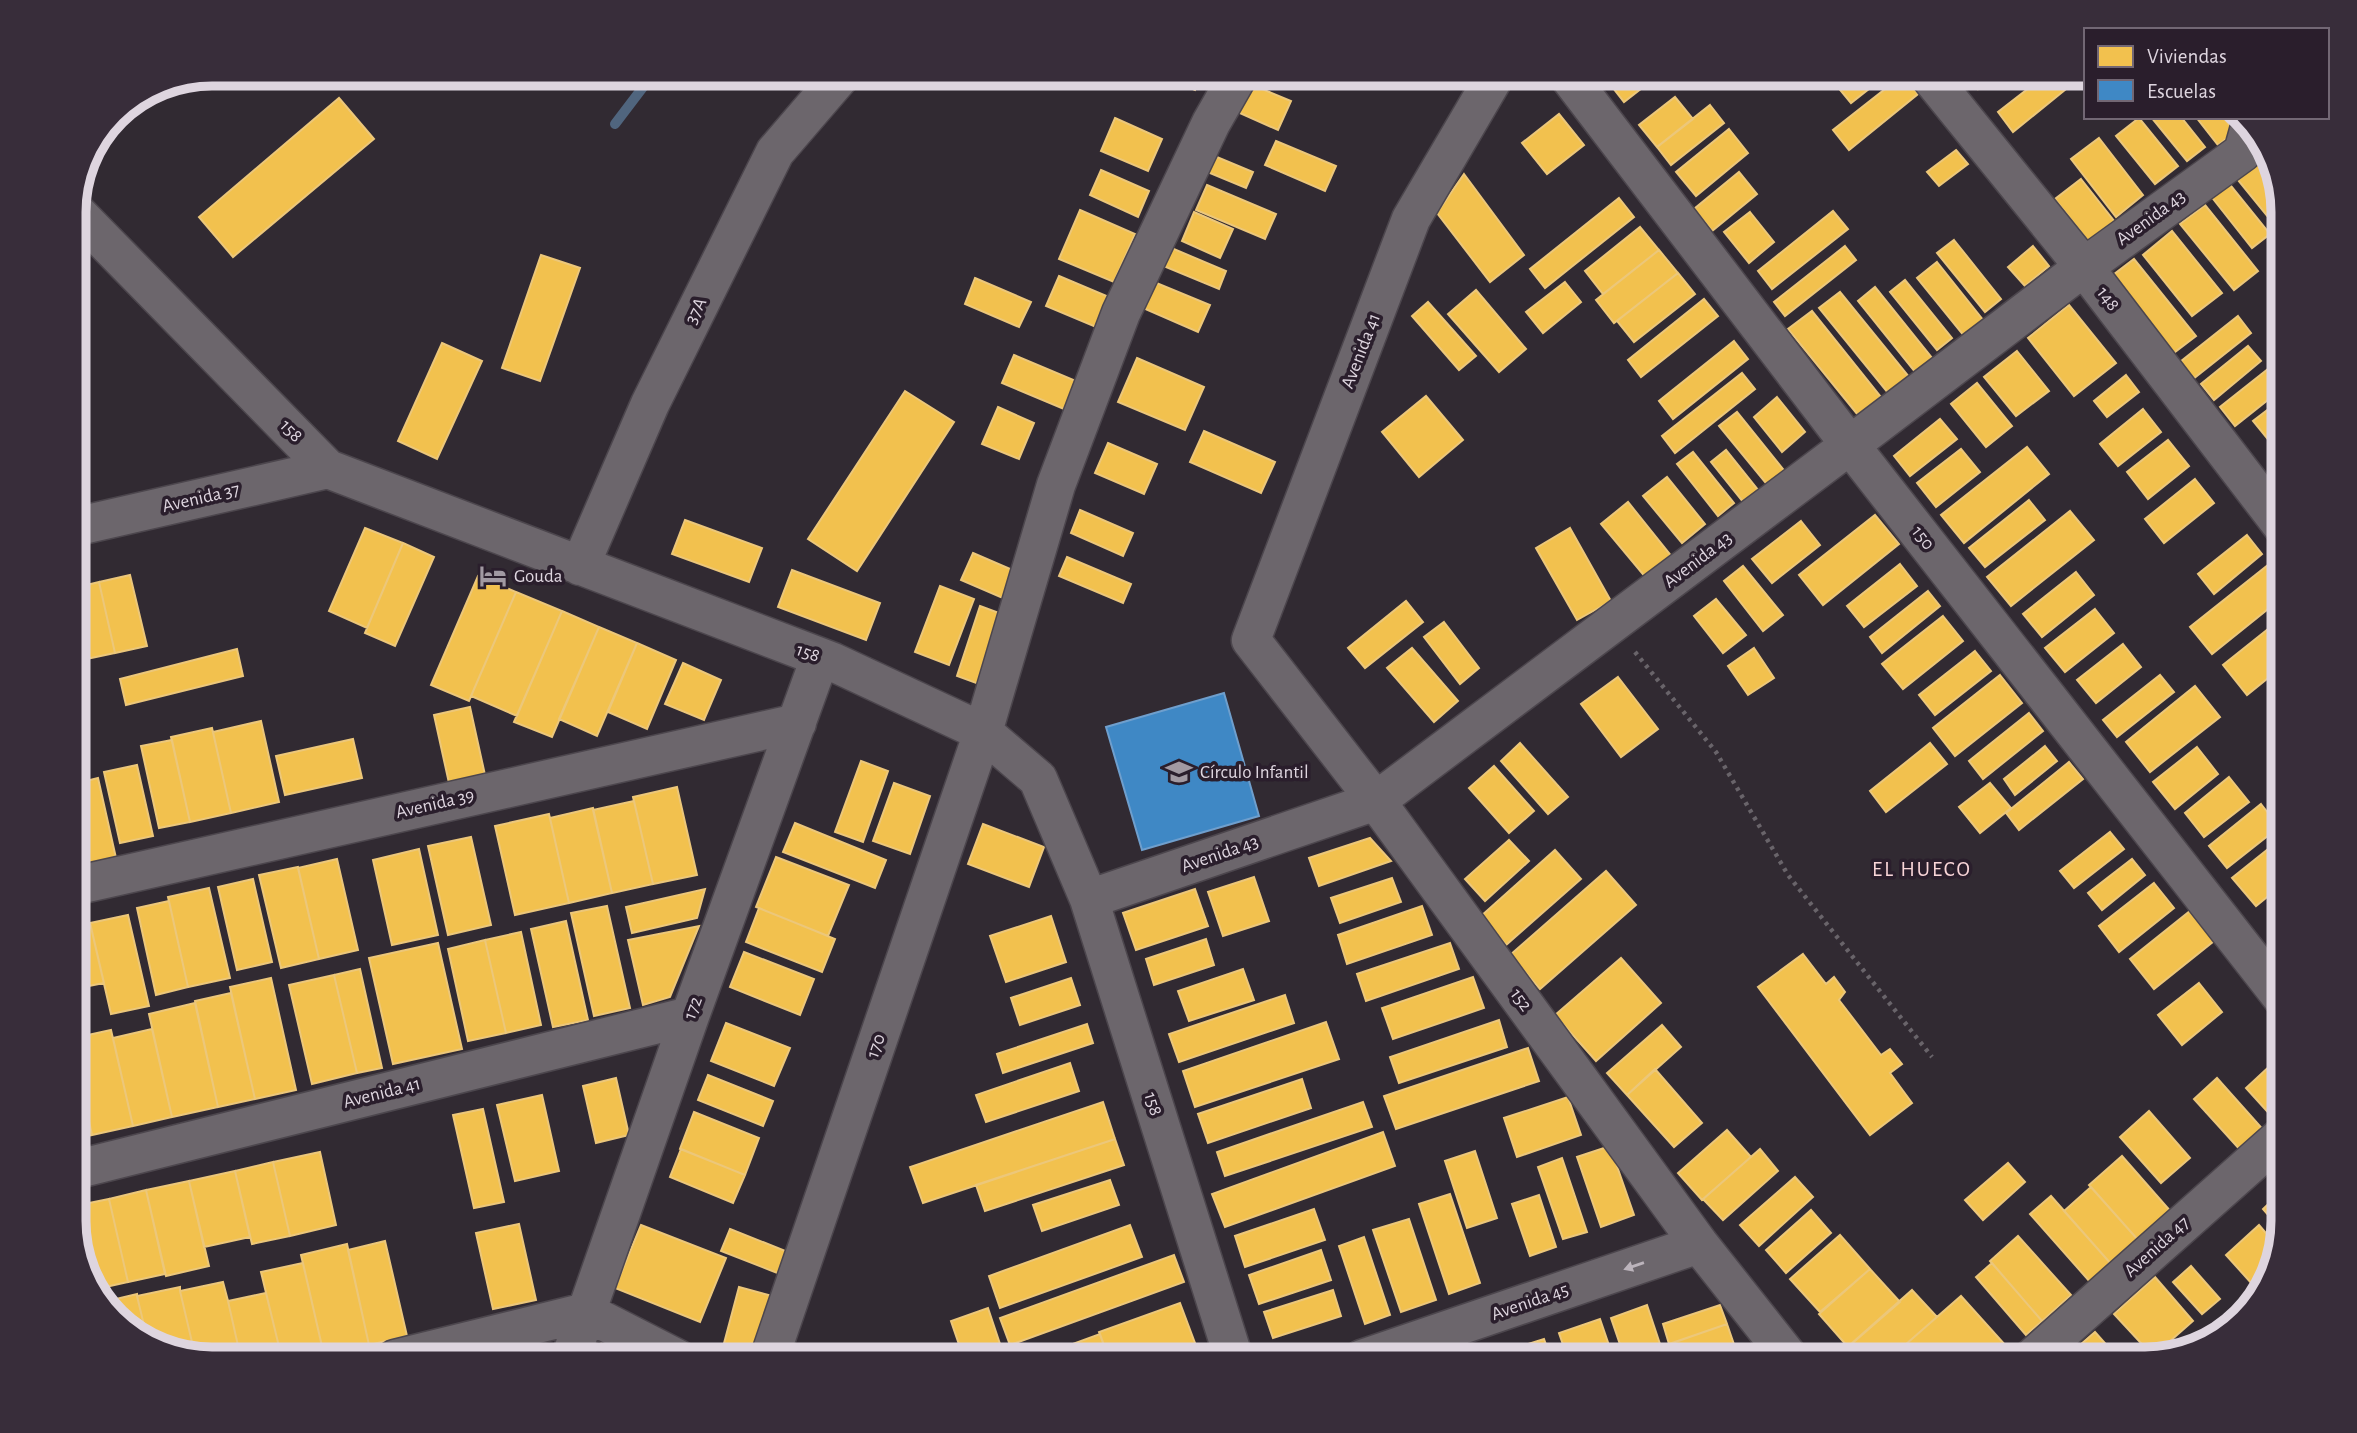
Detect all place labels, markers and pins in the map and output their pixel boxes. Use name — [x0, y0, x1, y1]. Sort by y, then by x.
hotel icon: Gouda — [478, 561, 508, 591]
place label: Gouda — [514, 567, 563, 586]
school or university icon: Círculo Infantil — [1164, 757, 1194, 787]
place label: Círculo Infantil — [1200, 763, 1309, 782]

